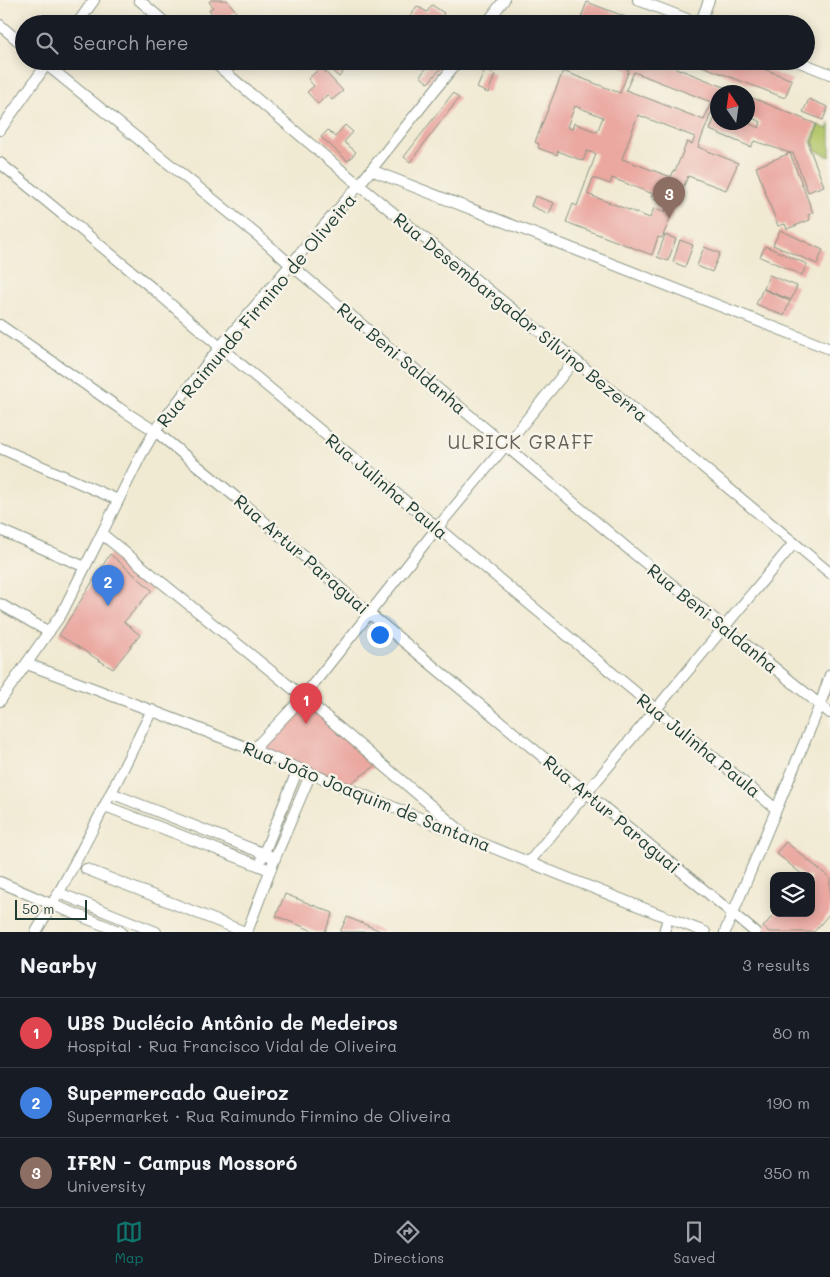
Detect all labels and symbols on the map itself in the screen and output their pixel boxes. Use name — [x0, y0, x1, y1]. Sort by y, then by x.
north arrow — [710, 85, 755, 130]
pin: 3 — [653, 177, 685, 218]
street label: Rua Raimundo Firmino de Oliveira — [151, 188, 361, 432]
street label: Rua Desembargador Silvino Bezerra — [389, 207, 653, 427]
street label: Rua Beni Saldanha — [332, 297, 472, 419]
street label: Rua Julinha Paula — [321, 428, 453, 544]
district label: ULRICK GRAFF — [448, 429, 595, 454]
street label: Rua Artur Paraguai — [229, 489, 375, 619]
street label: Rua Beni Saldanha — [643, 558, 783, 678]
pin: 2 — [92, 565, 124, 606]
your location — [367, 622, 393, 648]
pin: 1 — [290, 683, 322, 724]
street label: Rua Julinha Paula — [632, 688, 766, 802]
street label: Rua João Joaquim de Santana — [240, 735, 494, 857]
street label: Rua Artur Paraguai — [538, 750, 686, 878]
scale bar — [15, 897, 88, 920]

